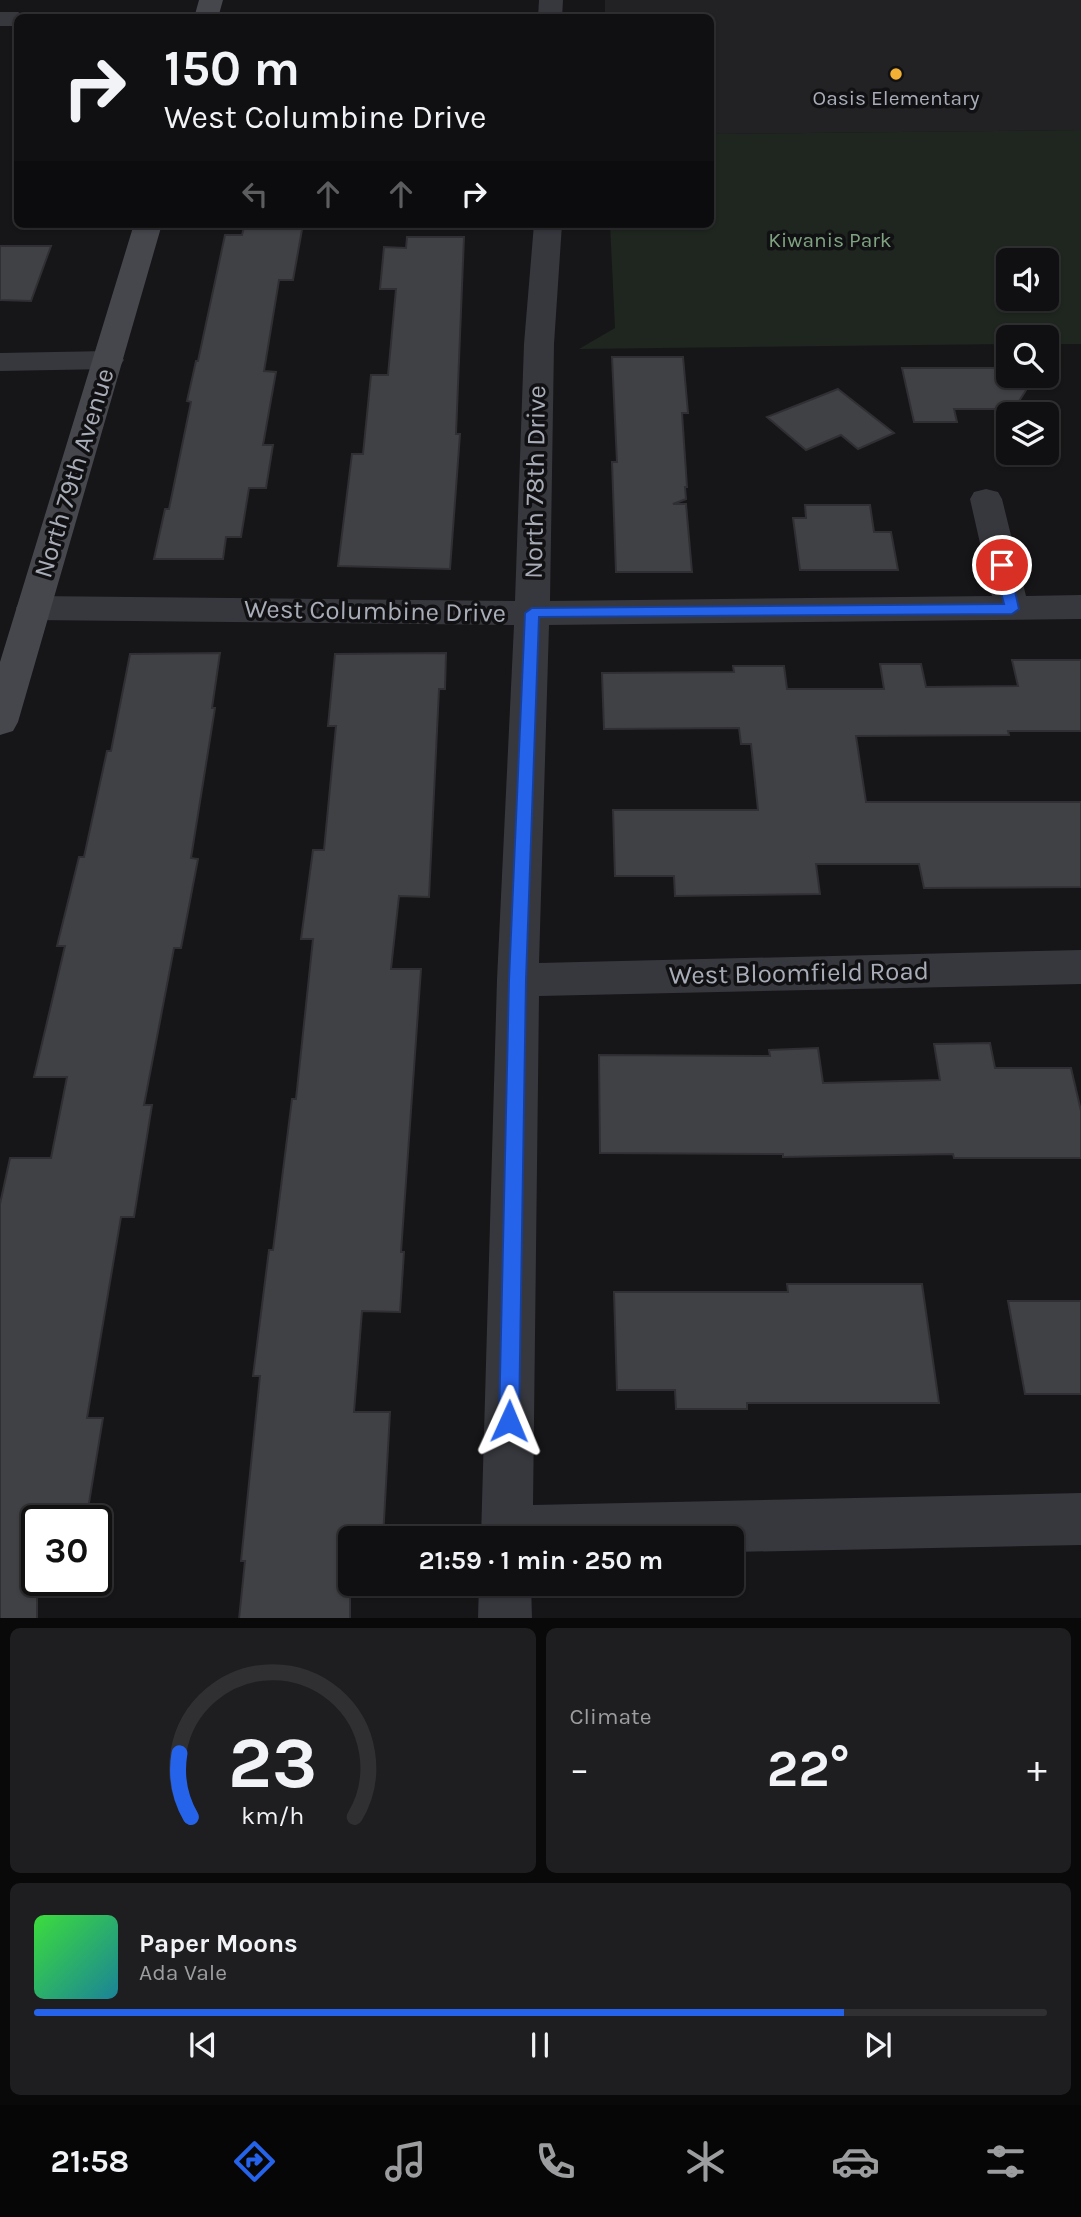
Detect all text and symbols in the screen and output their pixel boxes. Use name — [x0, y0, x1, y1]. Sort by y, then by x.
text: 150 m — [164, 40, 300, 97]
icon: right — [49, 42, 140, 133]
marker: Oasis Elementary — [888, 66, 904, 82]
place label: Oasis Elementary — [813, 86, 980, 110]
text: West Columbine Drive — [164, 99, 486, 136]
icon: left — [236, 175, 274, 213]
icon: ahead — [309, 175, 347, 213]
icon: ahead — [382, 175, 420, 213]
icon: right — [455, 175, 493, 213]
park label: Kiwanis Park — [768, 228, 892, 252]
map controls — [996, 248, 1059, 465]
button: sound — [996, 248, 1059, 311]
button: search — [996, 325, 1059, 388]
street label: North 79th Avenue — [27, 364, 121, 582]
street label: North 78th Drive — [518, 385, 552, 579]
button: layers — [996, 402, 1059, 465]
pin — [972, 535, 1032, 595]
icon: arrive — [983, 546, 1021, 584]
street label: West Columbine Drive — [244, 593, 506, 629]
street label: West Bloomfield Road — [669, 955, 929, 991]
position arrow — [472, 1384, 546, 1458]
speed limit sign: 30 — [21, 1505, 112, 1596]
text: 21:59 · 1 min · 250 m — [419, 1545, 663, 1576]
text: Climate — [570, 1703, 652, 1730]
text: 23 — [228, 1720, 317, 1805]
text: 22° — [767, 1738, 850, 1799]
text: − — [570, 1747, 589, 1792]
text: + — [1027, 1747, 1047, 1792]
text: km/h — [241, 1800, 304, 1829]
text: Paper Moons — [139, 1928, 298, 1959]
text: Ada Vale — [139, 1959, 227, 1986]
icon: previous — [184, 2026, 222, 2064]
icon: pause — [521, 2026, 559, 2064]
icon: next — [859, 2026, 897, 2064]
icon: directions — [230, 2137, 279, 2186]
icon: music — [381, 2137, 430, 2186]
icon: phone — [531, 2137, 580, 2186]
icon: climate — [681, 2137, 730, 2186]
icon: car — [831, 2137, 880, 2186]
icon: filters — [981, 2137, 1030, 2186]
text: 21:58 — [51, 2143, 129, 2180]

